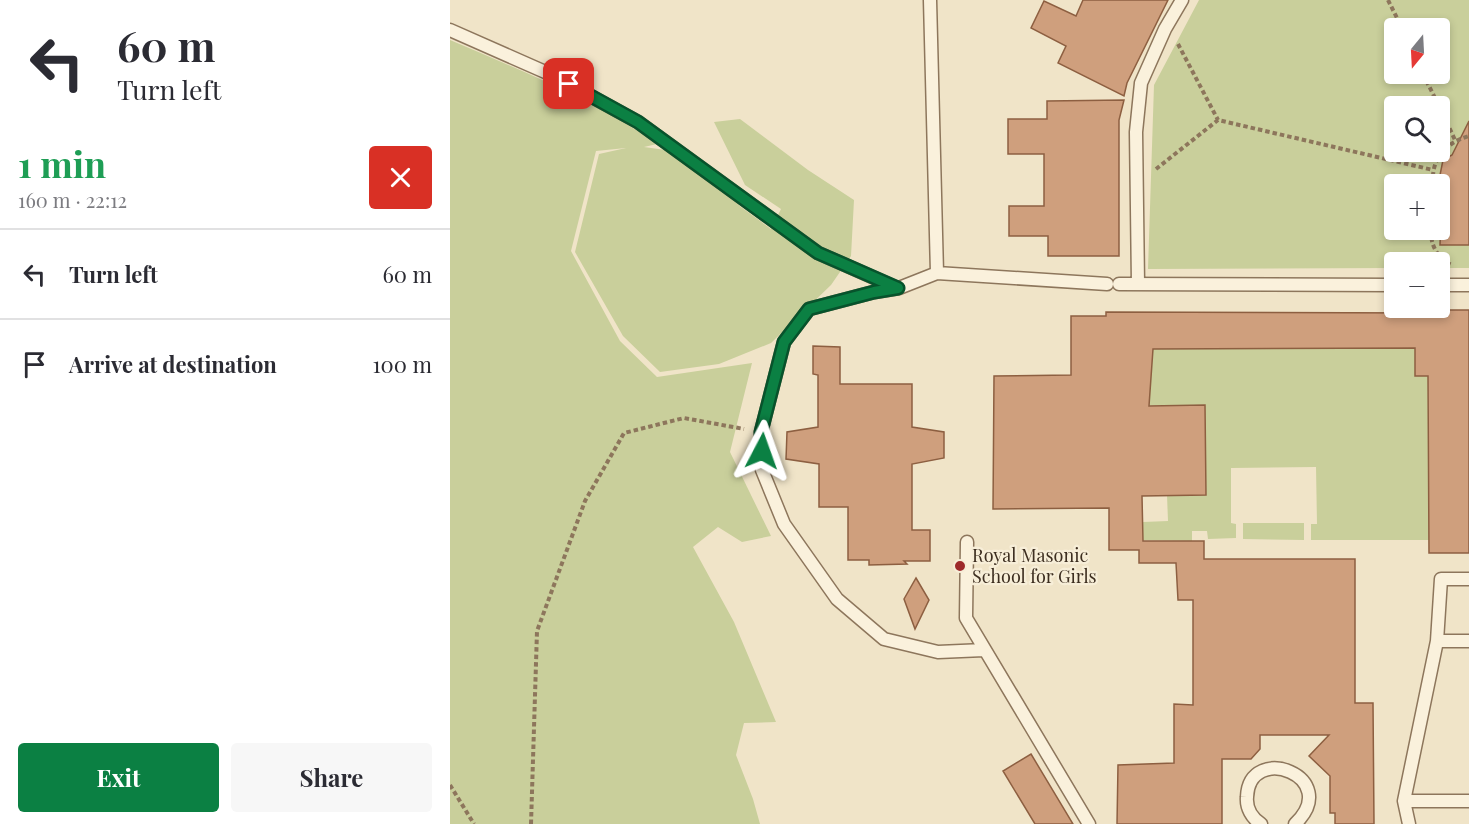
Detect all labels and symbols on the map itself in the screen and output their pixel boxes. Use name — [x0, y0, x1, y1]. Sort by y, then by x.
north arrow — [1384, 18, 1450, 84]
pin — [543, 58, 594, 109]
position arrow — [730, 419, 794, 483]
place label: Royal Masonic School for Girls — [972, 543, 1097, 588]
marker: Royal Masonic School for Girls — [953, 559, 967, 573]

